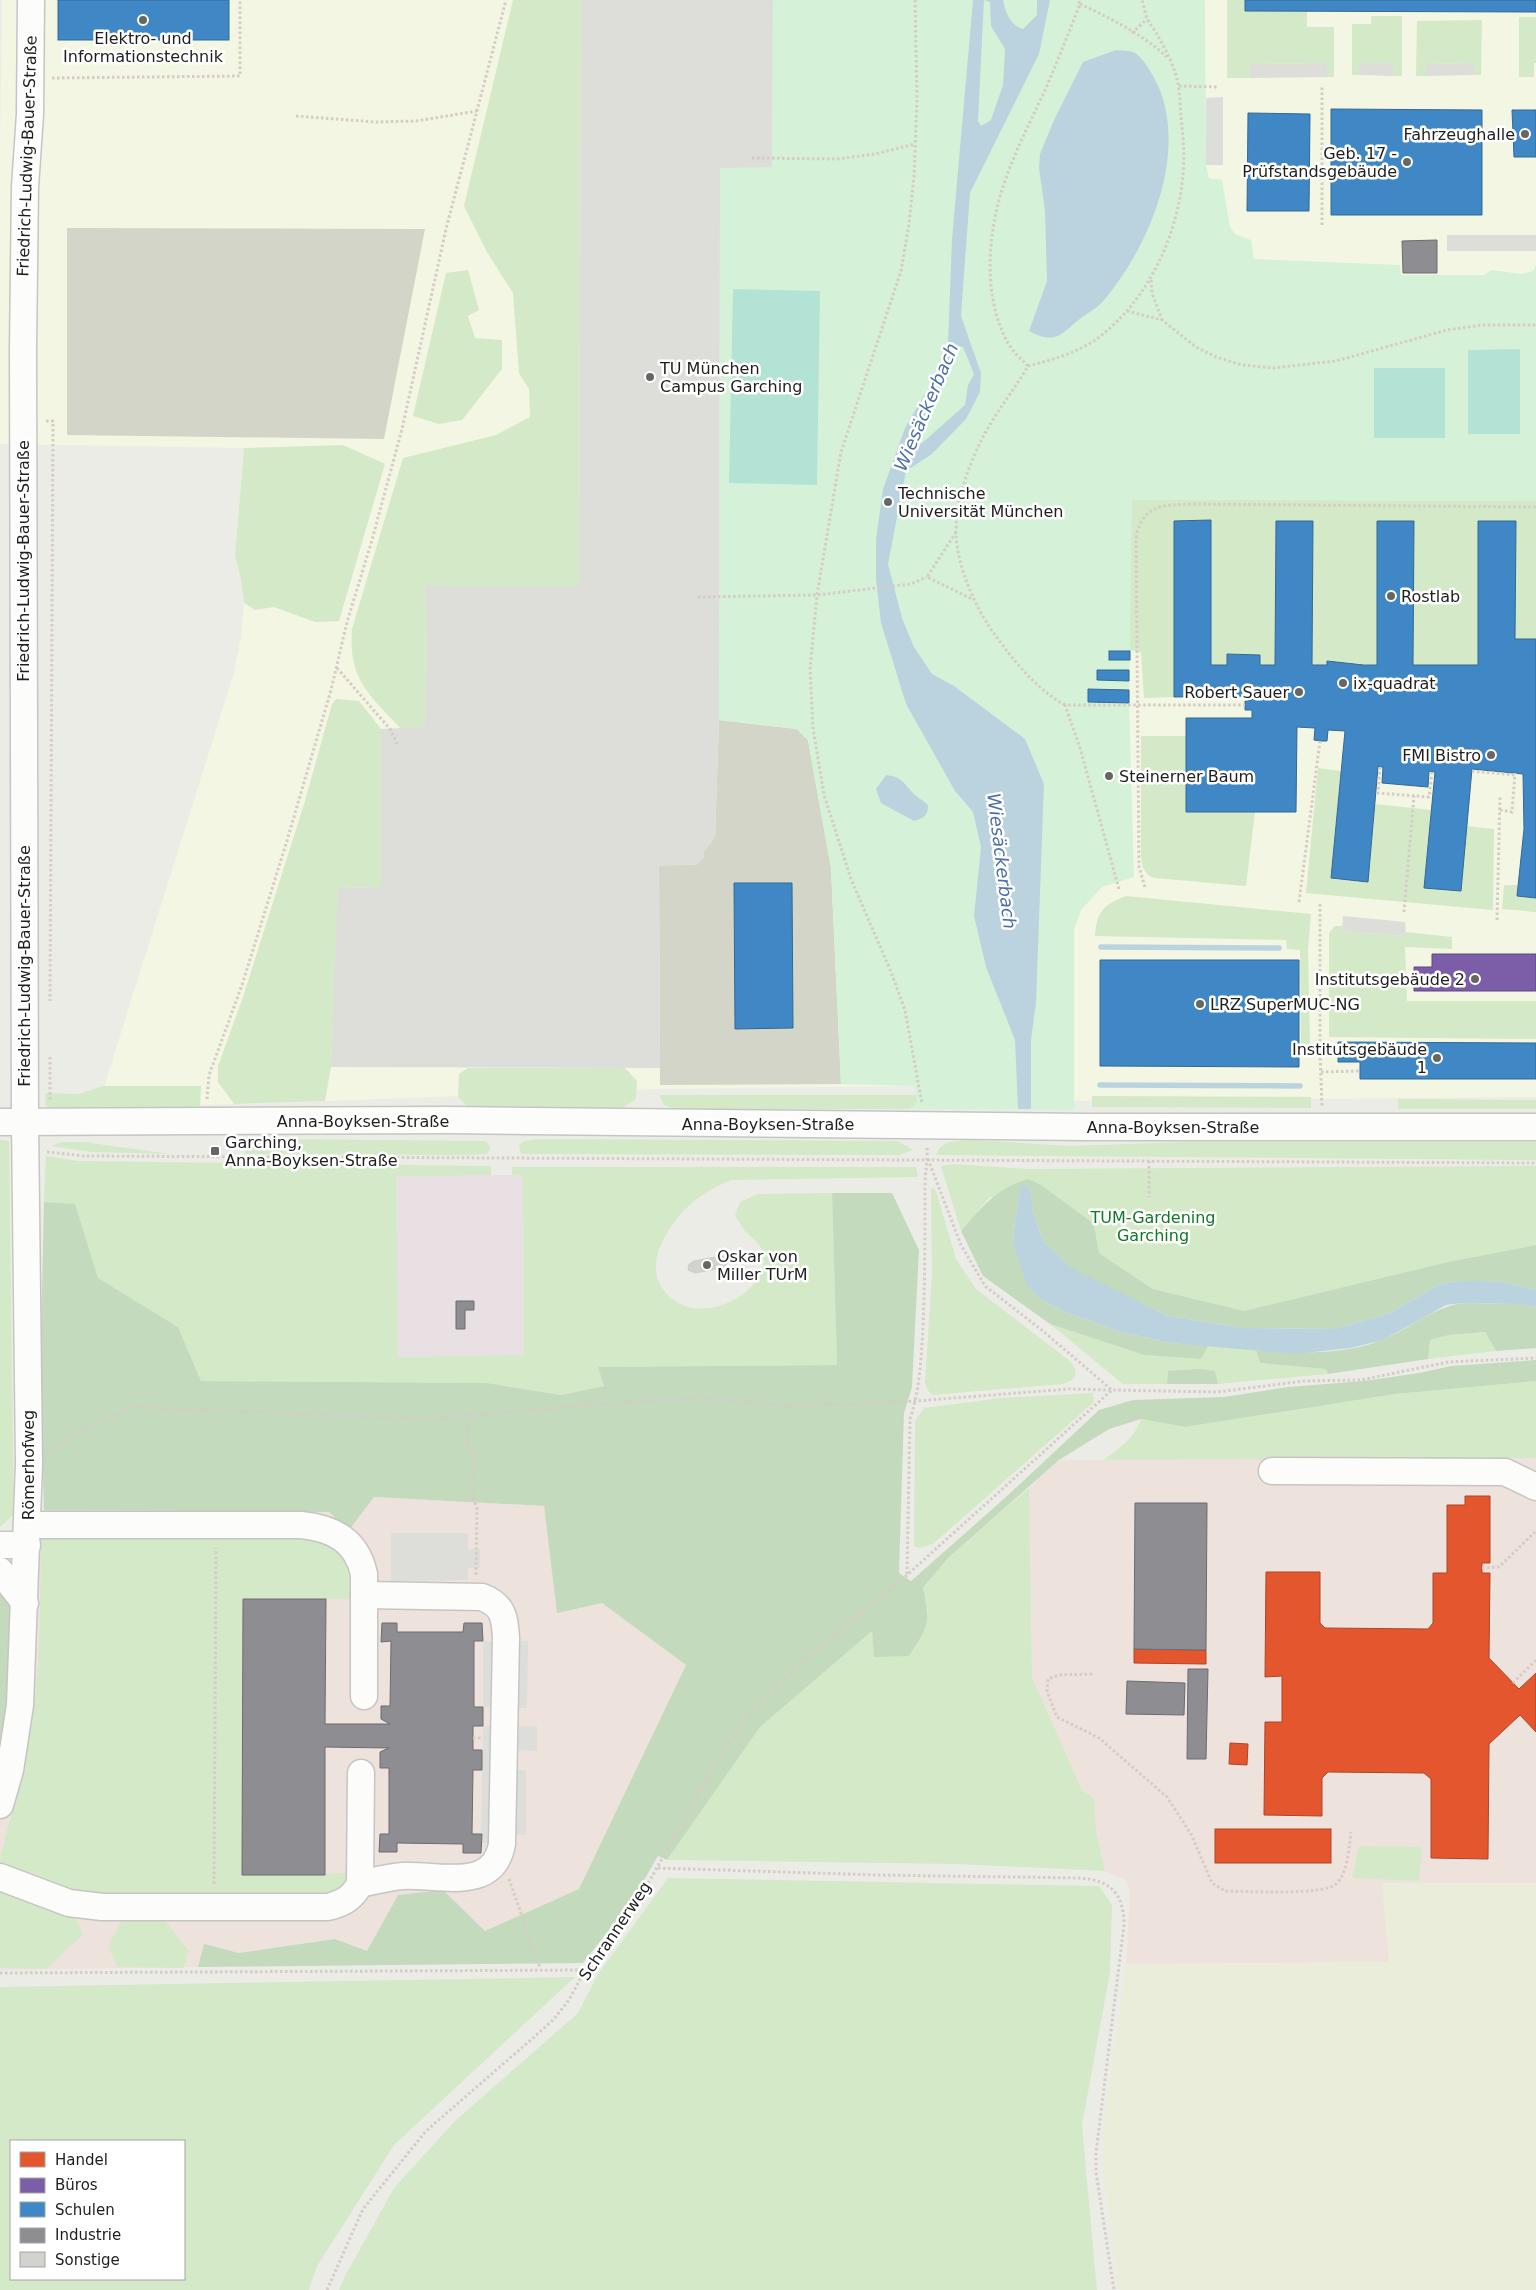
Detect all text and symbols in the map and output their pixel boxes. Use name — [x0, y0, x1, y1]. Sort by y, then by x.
marker: Elektro- und Informationstechnik — [137, 14, 149, 26]
place label: Elektro- und Informationstechnik — [63, 29, 224, 66]
street label: Friedrich-Ludwig-Bauer-Straße — [13, 35, 41, 277]
place label: Fahrzeughalle — [1404, 125, 1515, 144]
marker: Fahrzeughalle — [1519, 128, 1531, 140]
place label: Geb. 17 - Prüfstandsgebäude — [1242, 144, 1397, 181]
marker: Geb. 17 - Prüfstandsgebäude — [1401, 156, 1413, 168]
water label: Wiesäckerbach — [890, 340, 962, 474]
place label: TU München Campus Garching — [659, 359, 802, 396]
marker: TU München Campus Garching — [644, 371, 656, 383]
street label: Friedrich-Ludwig-Bauer-Straße — [14, 440, 33, 682]
place label: Technische Universität München — [897, 484, 1063, 521]
marker: Technische Universität München — [882, 496, 894, 508]
place label: Rostlab — [1401, 587, 1460, 606]
marker: Rostlab — [1385, 590, 1397, 602]
place label: ix-quadrat — [1353, 674, 1436, 693]
marker: ix-quadrat — [1337, 677, 1349, 689]
place label: Robert Sauer — [1184, 683, 1289, 702]
marker: Robert Sauer — [1293, 686, 1305, 698]
place label: FMI Bistro — [1402, 746, 1481, 765]
marker: FMI Bistro — [1485, 749, 1497, 761]
place label: Steinerner Baum — [1119, 767, 1254, 786]
marker: Steinerner Baum — [1103, 770, 1115, 782]
water label: Wiesäckerbach — [983, 792, 1021, 930]
street label: Friedrich-Ludwig-Bauer-Straße — [15, 845, 34, 1087]
place label: Institutsgebäude 2 — [1315, 970, 1465, 989]
marker: Institutsgebäude 2 — [1469, 973, 1481, 985]
place label: LRZ SuperMUC-NG — [1210, 995, 1360, 1014]
marker: LRZ SuperMUC-NG — [1194, 998, 1206, 1010]
place label: Institutsgebäude 1 — [1292, 1040, 1427, 1077]
marker: Institutsgebäude 1 — [1431, 1052, 1443, 1064]
street label: Anna-Boyksen-Straße — [277, 1112, 449, 1131]
street label: Anna-Boyksen-Straße — [682, 1115, 854, 1134]
street label: Anna-Boyksen-Straße — [1087, 1118, 1259, 1137]
place label: Garching, Anna-Boyksen-Straße — [225, 1133, 398, 1170]
marker: Garching, Anna-Boyksen-Straße — [209, 1145, 221, 1157]
park label: TUM-Gardening Garching — [1089, 1208, 1216, 1245]
place label: Oskar von Miller TUrM — [717, 1247, 808, 1284]
marker: Oskar von Miller TUrM — [701, 1259, 713, 1271]
street label: Römerhofweg — [19, 1410, 38, 1520]
street label: Schrannerweg — [575, 1878, 655, 1984]
legend — [10, 2140, 185, 2280]
text: Handel — [55, 2151, 108, 2169]
text: Büros — [55, 2176, 98, 2194]
text: Schulen — [55, 2201, 115, 2219]
text: Industrie — [55, 2226, 121, 2244]
text: Sonstige — [55, 2251, 120, 2269]

